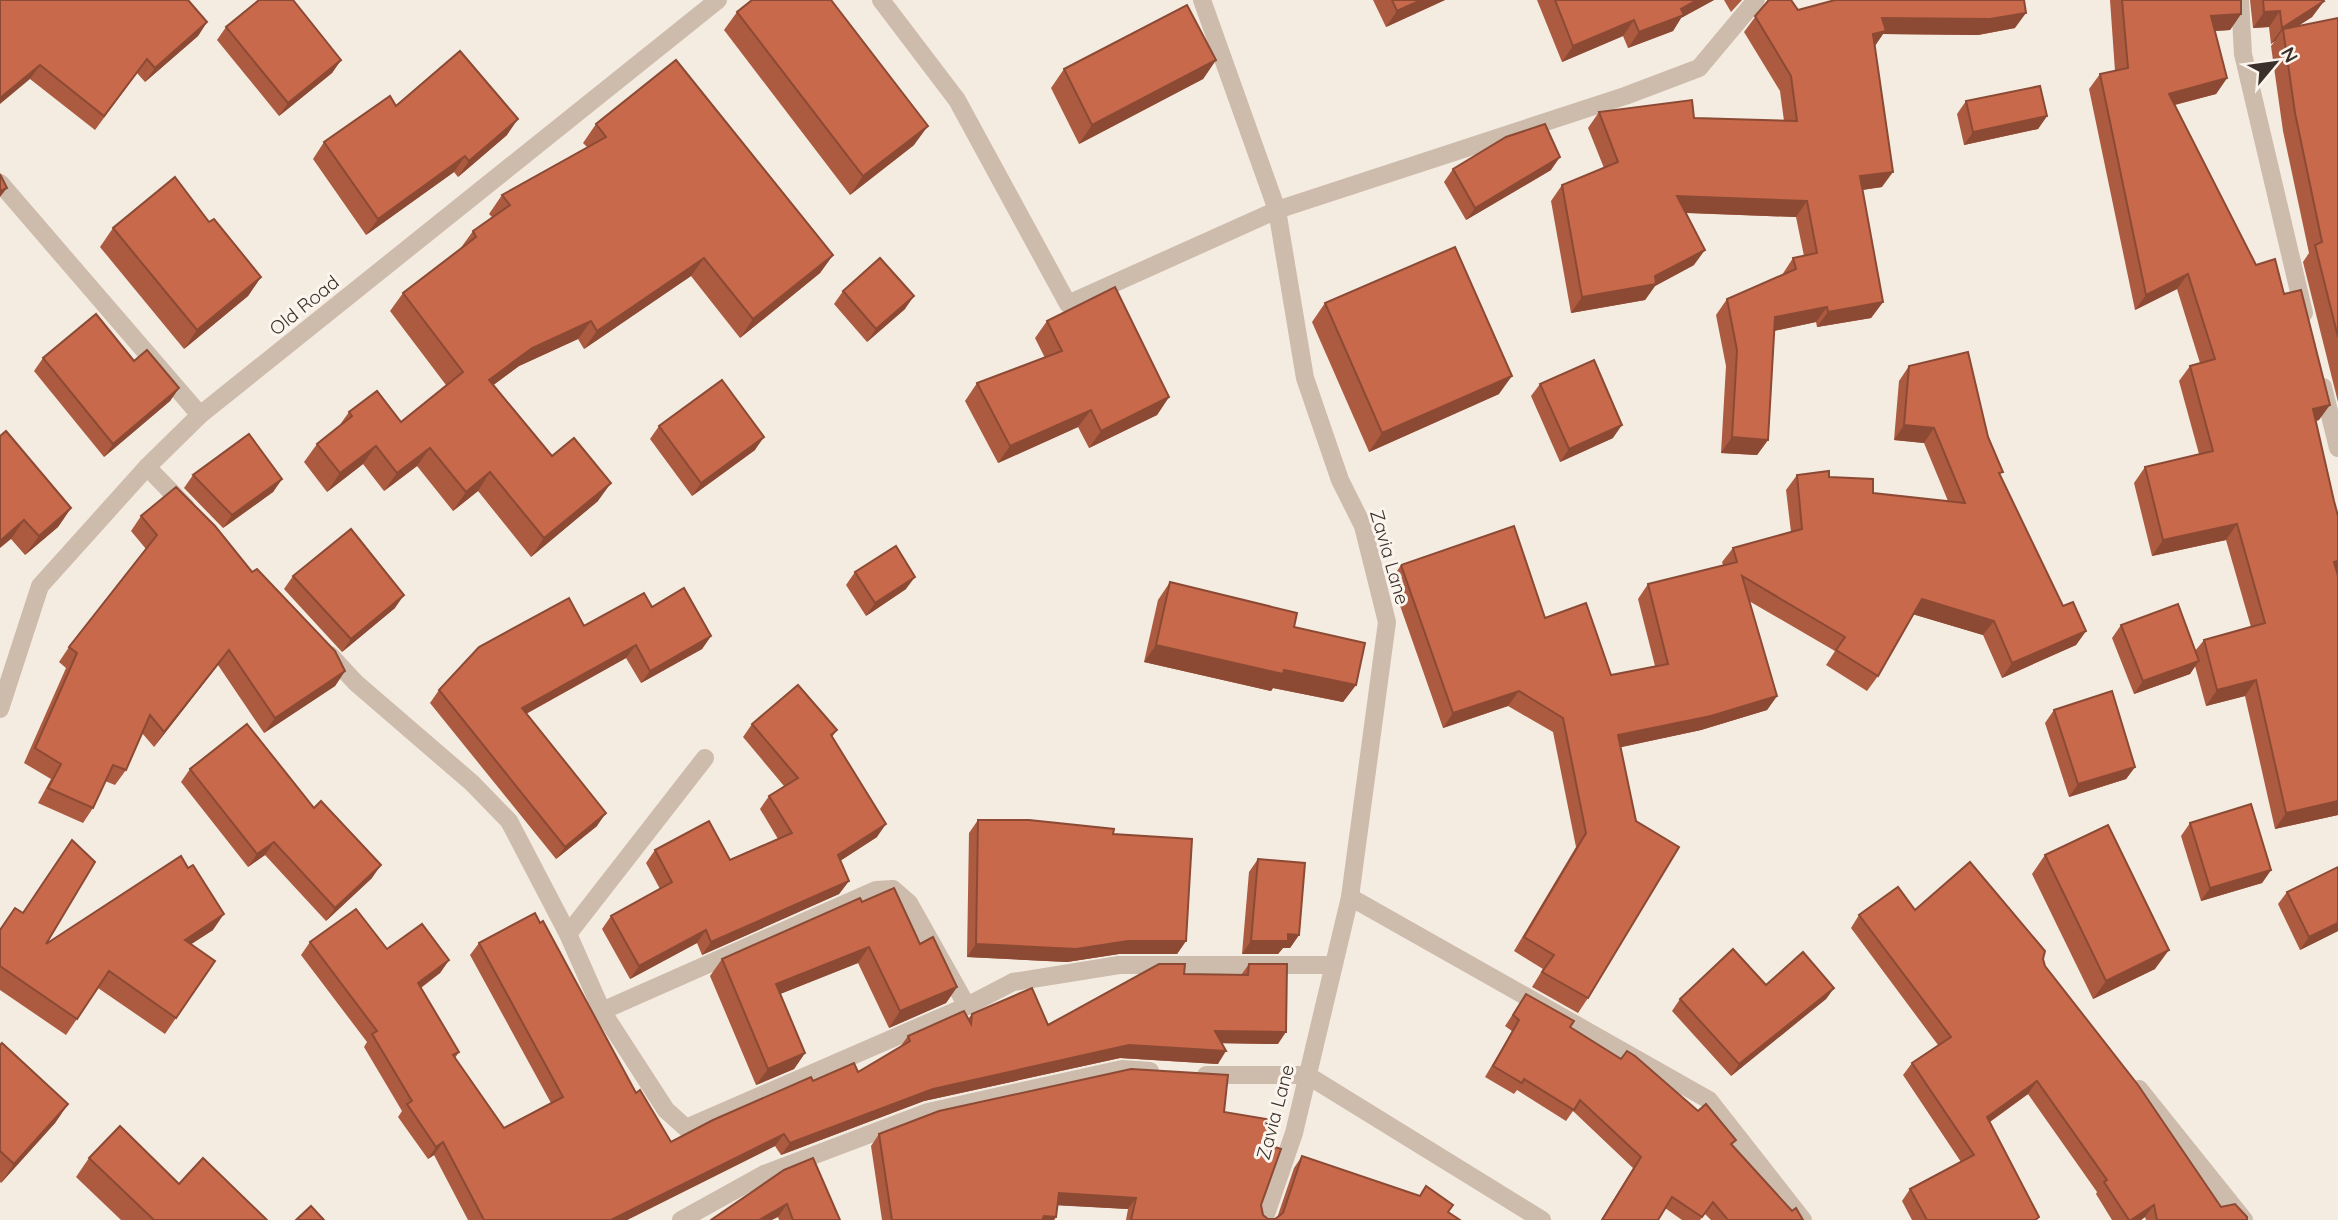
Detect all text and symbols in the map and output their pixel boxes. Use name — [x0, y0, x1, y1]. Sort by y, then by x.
north arrow — [2240, 28, 2310, 98]
text: N — [2276, 43, 2304, 67]
street label: Old Road — [264, 270, 344, 340]
street label: Zavia Lane — [1365, 507, 1415, 607]
street label: Zavia Lane — [1251, 1062, 1299, 1162]

